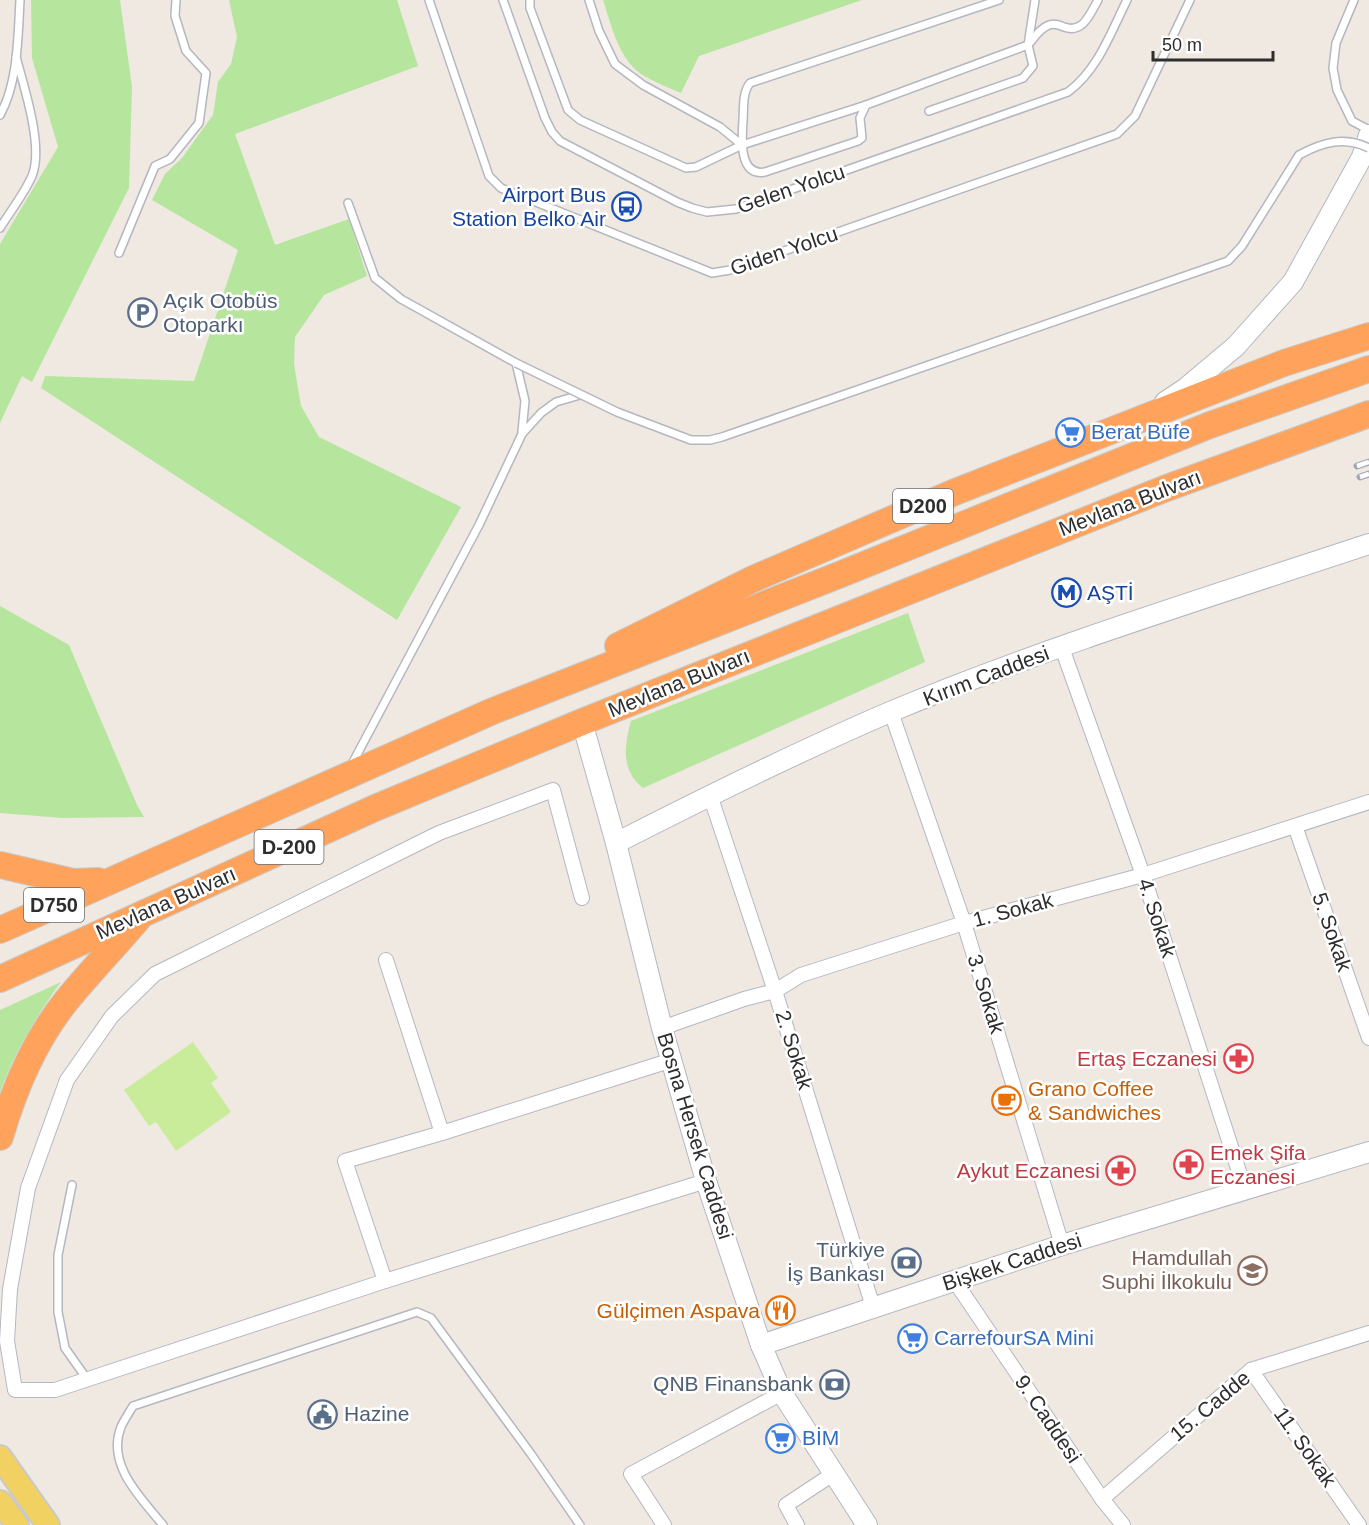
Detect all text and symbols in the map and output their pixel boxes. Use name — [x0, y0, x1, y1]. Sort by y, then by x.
scale bar — [1153, 24, 1273, 62]
text: 50 m — [1162, 35, 1202, 55]
street label: Gelen Yolcu — [734, 159, 848, 218]
place label: Airport Bus Station Belko Air — [452, 183, 606, 230]
bus stop icon: Airport Bus Station Belko Air — [611, 191, 643, 223]
street label: Giden Yolcu — [727, 221, 841, 280]
place label: Açık Otobüs Otoparkı — [163, 289, 277, 336]
parking icon: Açık Otobüs Otoparkı — [126, 297, 158, 329]
supermarket icon: Berat Büfe — [1054, 416, 1086, 448]
place label: Berat Büfe — [1091, 420, 1190, 443]
street label: Mevlana Bulvarı — [1055, 465, 1204, 540]
road number: D200 — [893, 489, 953, 523]
metro station icon: AŞTİ — [1050, 577, 1082, 609]
place label: AŞTİ — [1087, 581, 1134, 604]
street label: Kırım Caddesi — [920, 641, 1052, 710]
street label: Mevlana Bulvarı — [605, 644, 753, 721]
road number: D-200 — [254, 830, 324, 864]
street label: Mevlana Bulvarı — [92, 861, 239, 944]
street label: 4. Sokak — [1134, 875, 1181, 961]
road number: D750 — [24, 888, 84, 922]
street label: 1. Sokak — [970, 888, 1056, 931]
street label: 5. Sokak — [1308, 889, 1357, 975]
street label: 3. Sokak — [964, 951, 1010, 1037]
street label: 2. Sokak — [772, 1007, 818, 1093]
street label: Bosna Hersek Caddesi — [653, 1030, 738, 1242]
pharmacy icon: Ertaş Eczanesi — [1222, 1043, 1254, 1075]
place label: Ertaş Eczanesi — [1077, 1047, 1217, 1070]
place label: Grano Coffee & Sandwiches — [1028, 1077, 1161, 1124]
cafe icon: Grano Coffee & Sandwiches — [991, 1085, 1023, 1117]
place label: Emek Şifa Eczanesi — [1210, 1141, 1306, 1188]
pharmacy icon: Emek Şifa Eczanesi — [1173, 1149, 1205, 1181]
pharmacy icon: Aykut Eczanesi — [1105, 1155, 1137, 1187]
place label: Aykut Eczanesi — [957, 1159, 1100, 1182]
street label: Bişkek Caddesi — [939, 1228, 1084, 1295]
place label: Türkiye İş Bankası — [787, 1238, 885, 1285]
bank icon: Türkiye İş Bankası — [890, 1246, 922, 1278]
place label: Hamdullah Suphi İlkokulu — [1101, 1246, 1232, 1293]
school or university icon: Hamdullah Suphi İlkokulu — [1237, 1254, 1269, 1286]
restaurant icon: Gülçimen Aspava — [765, 1295, 797, 1327]
place label: Gülçimen Aspava — [597, 1299, 760, 1322]
supermarket icon: CarrefourSA Mini — [897, 1322, 929, 1354]
place label: CarrefourSA Mini — [934, 1326, 1094, 1349]
street label: 15. Cadde — [1165, 1366, 1254, 1446]
bank icon: QNB Finansbank — [818, 1368, 850, 1400]
street label: 9. Caddesi — [1011, 1371, 1086, 1467]
place label: QNB Finansbank — [653, 1372, 813, 1395]
public building icon: Hazine — [307, 1398, 339, 1430]
place label: Hazine — [344, 1402, 409, 1425]
street label: 11. Sokak — [1270, 1403, 1341, 1491]
supermarket icon: BİM — [765, 1422, 797, 1454]
place label: BİM — [802, 1426, 839, 1449]

